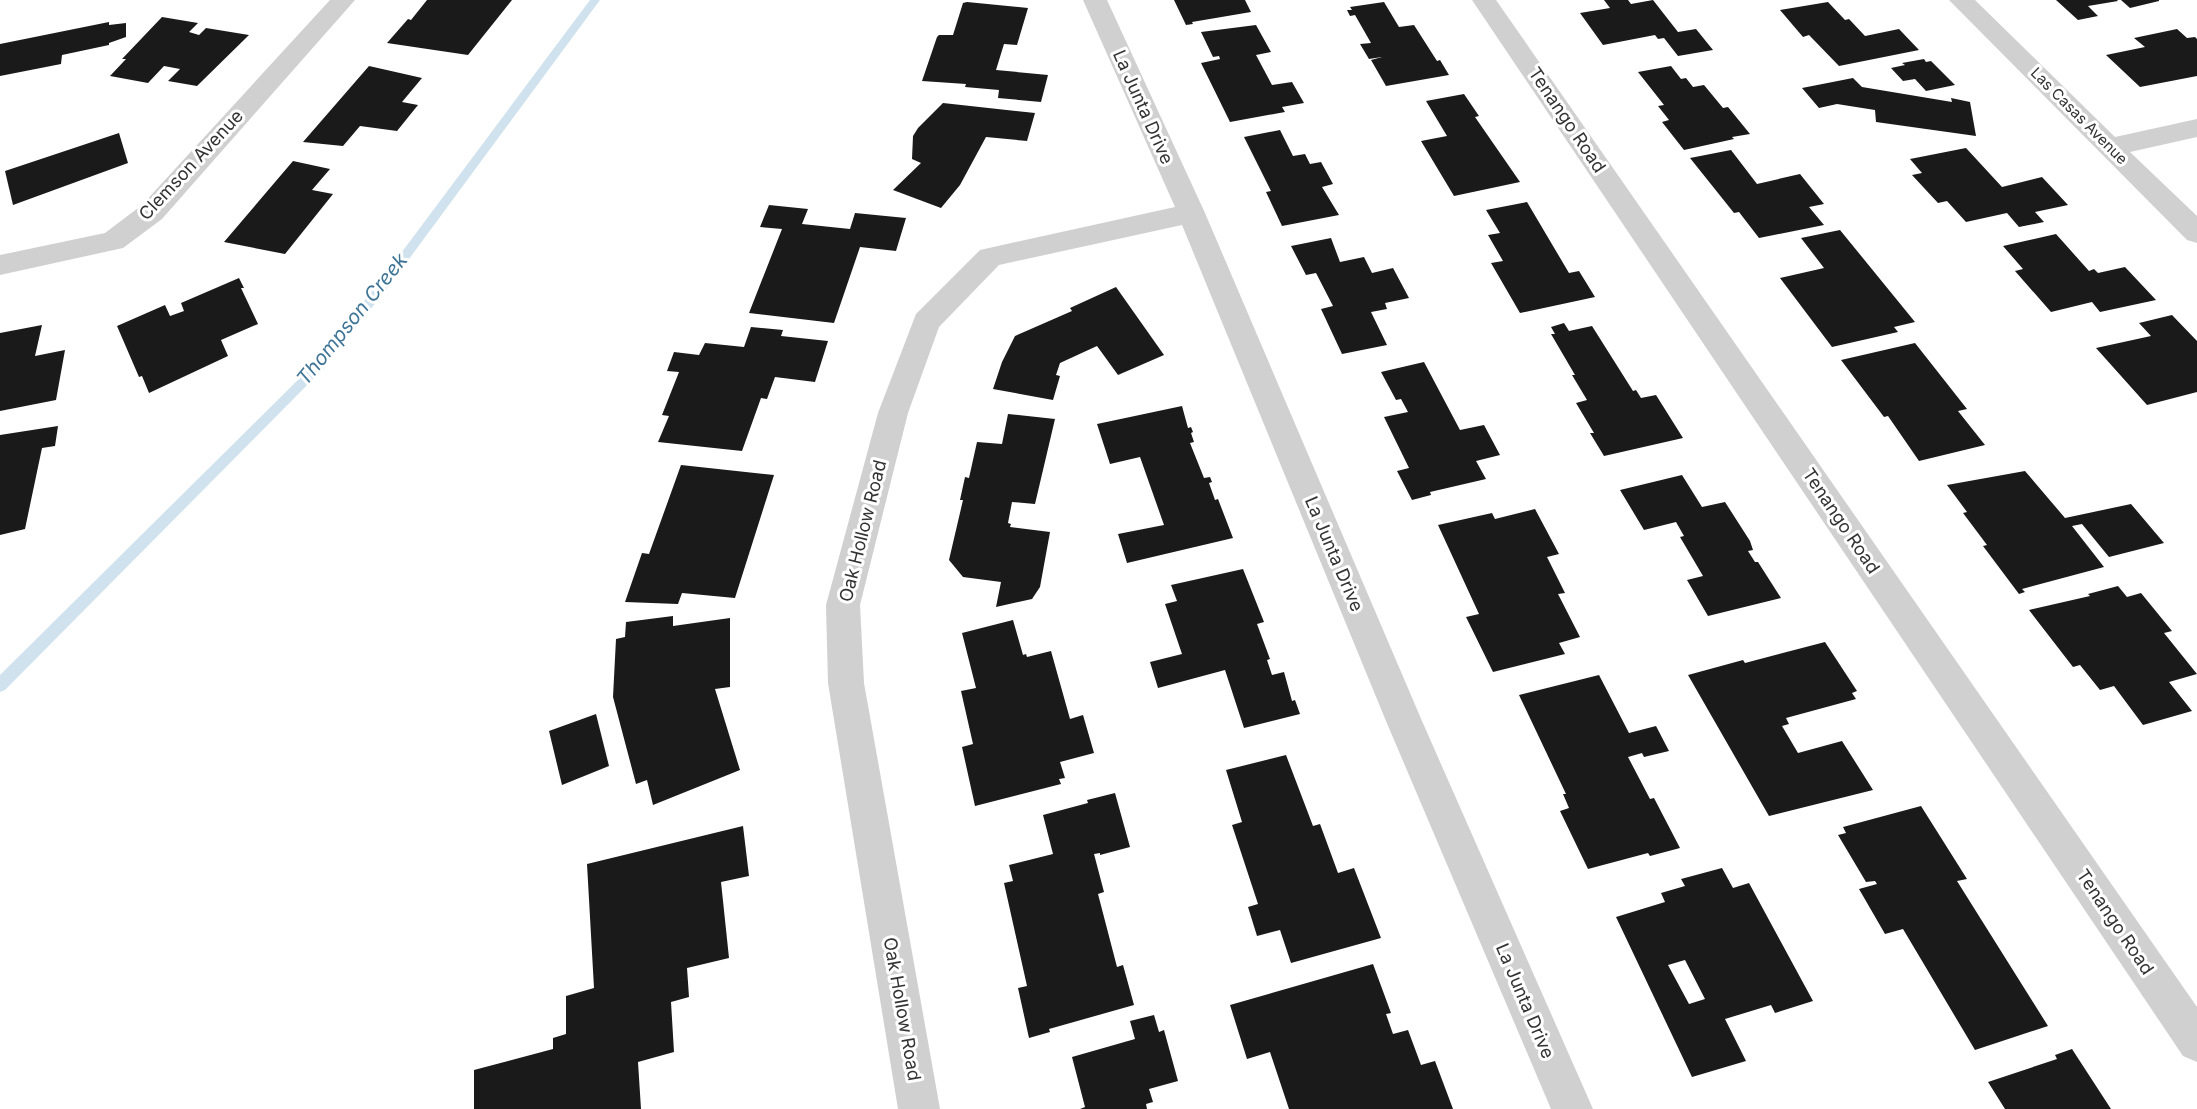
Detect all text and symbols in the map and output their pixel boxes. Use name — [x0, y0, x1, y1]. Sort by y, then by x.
street label: La Junta Drive — [1109, 46, 1178, 167]
street label: Tenango Road — [1524, 63, 1610, 176]
street label: Las Casas Avenue — [2027, 63, 2132, 168]
street label: Clemson Avenue — [134, 105, 247, 224]
water label: Thompson Creek — [292, 248, 413, 390]
street label: Oak Hollow Road — [835, 458, 890, 604]
street label: Tenango Road — [1798, 464, 1884, 577]
street label: La Junta Drive — [1301, 493, 1368, 614]
street label: Tenango Road — [2072, 865, 2158, 978]
street label: Oak Hollow Road — [880, 935, 925, 1082]
street label: La Junta Drive — [1492, 940, 1559, 1061]

